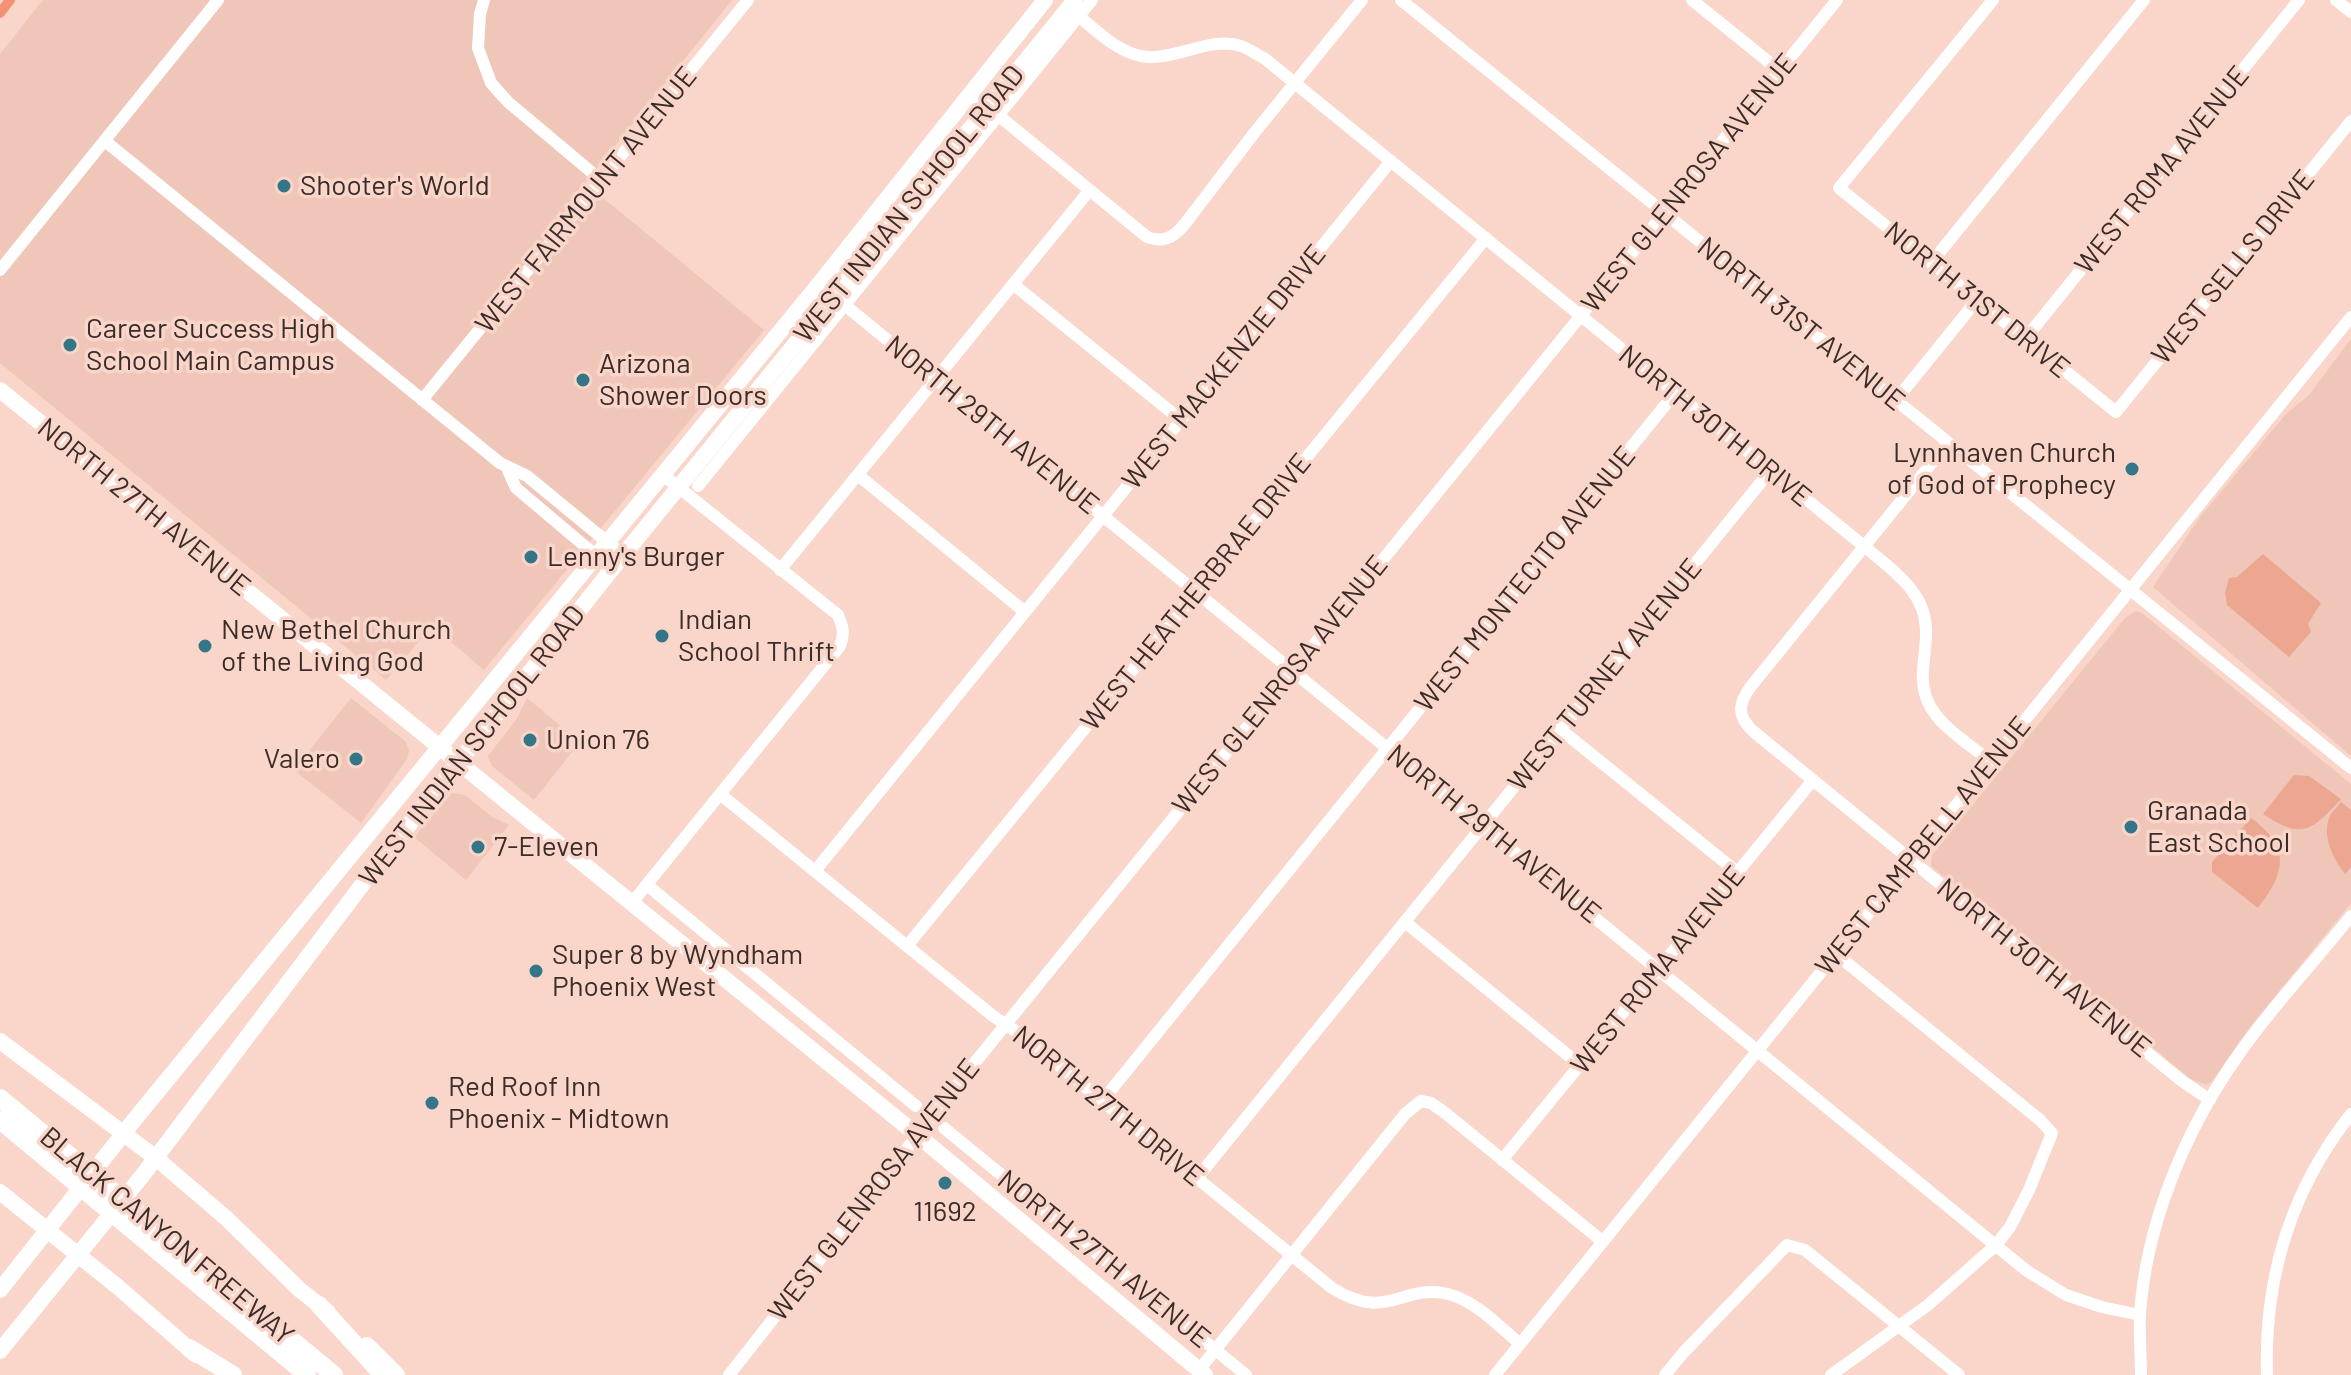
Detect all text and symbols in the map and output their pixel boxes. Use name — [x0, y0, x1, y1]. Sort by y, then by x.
street label: WEST GLENROSA AVENUE — [1574, 47, 1804, 319]
street label: WEST INDIAN SCHOOL ROAD — [787, 59, 1031, 349]
street label: WEST ROMA AVENUE — [2068, 59, 2256, 281]
street label: WEST FAIRMOUNT AVENUE — [468, 60, 704, 340]
street label: WEST SELLS DRIVE — [2144, 163, 2322, 371]
place label: Shooter's World — [300, 169, 490, 203]
marker: Shooter's World — [275, 177, 293, 195]
street label: NORTH 31ST DRIVE — [1877, 215, 2077, 385]
street label: NORTH 31ST AVENUE — [1690, 230, 1912, 418]
street label: WEST MACKENZIE DRIVE — [1115, 238, 1333, 496]
place label: Career Success High School Main Campus — [86, 312, 335, 378]
street label: NORTH 29TH AVENUE — [878, 328, 1106, 522]
marker: Career Success High School Main Campus — [61, 336, 79, 354]
street label: NORTH 30TH DRIVE — [1612, 338, 1818, 514]
place label: Arizona Shower Doors — [599, 347, 767, 413]
marker: Arizona Shower Doors — [574, 371, 592, 389]
street label: NORTH 27TH AVENUE — [31, 411, 257, 603]
place label: Lynnhaven Church of God of Prophecy — [1887, 436, 2116, 502]
street label: WEST MONTECITO AVENUE — [1407, 439, 1643, 719]
street label: WEST HEATHERBRAE DRIVE — [1074, 447, 1318, 737]
marker: Lynnhaven Church of God of Prophecy — [2123, 460, 2141, 478]
place label: Lenny's Burger — [547, 540, 725, 574]
marker: Lenny's Burger — [522, 548, 540, 566]
street label: WEST GLENROSA AVENUE — [1165, 549, 1395, 821]
street label: WEST TURNEY AVENUE — [1501, 552, 1709, 798]
street label: WEST INDIAN SCHOOL ROAD — [352, 599, 592, 893]
place label: Indian School Thrift — [678, 603, 835, 669]
place label: New Bethel Church of the Living God — [221, 613, 451, 679]
marker: Indian School Thrift — [653, 627, 671, 645]
marker: New Bethel Church of the Living God — [196, 637, 214, 655]
street label: WEST CAMPBELL AVENUE — [1808, 710, 2038, 982]
place label: Union 76 — [546, 723, 650, 757]
marker: Union 76 — [521, 731, 539, 749]
street label: NORTH 29TH AVENUE — [1380, 737, 1608, 931]
place label: Valero — [264, 742, 340, 776]
marker: Valero — [347, 750, 365, 768]
place label: Granada East School — [2147, 794, 2290, 860]
marker: Granada East School — [2122, 818, 2140, 836]
place label: 7-Eleven — [494, 830, 599, 864]
marker: 7-Eleven — [469, 838, 487, 856]
street label: WEST ROMA AVENUE — [1564, 859, 1752, 1081]
street label: NORTH 30TH AVENUE — [1930, 871, 2158, 1065]
place label: Super 8 by Wyndham Phoenix West — [552, 938, 803, 1004]
marker: Super 8 by Wyndham Phoenix West — [527, 962, 545, 980]
street label: NORTH 27TH DRIVE — [1006, 1019, 1210, 1193]
street label: WEST GLENROSA AVENUE — [761, 1052, 987, 1328]
place label: Red Roof Inn Phoenix - Midtown — [448, 1070, 670, 1136]
marker: Red Roof Inn Phoenix - Midtown — [423, 1094, 441, 1112]
street label: BLACK CANYON FREEWAY — [33, 1120, 301, 1352]
street label: NORTH 27TH AVENUE — [991, 1163, 1217, 1355]
marker: 11692 — [936, 1174, 954, 1192]
place label: 11692 — [913, 1195, 977, 1229]

